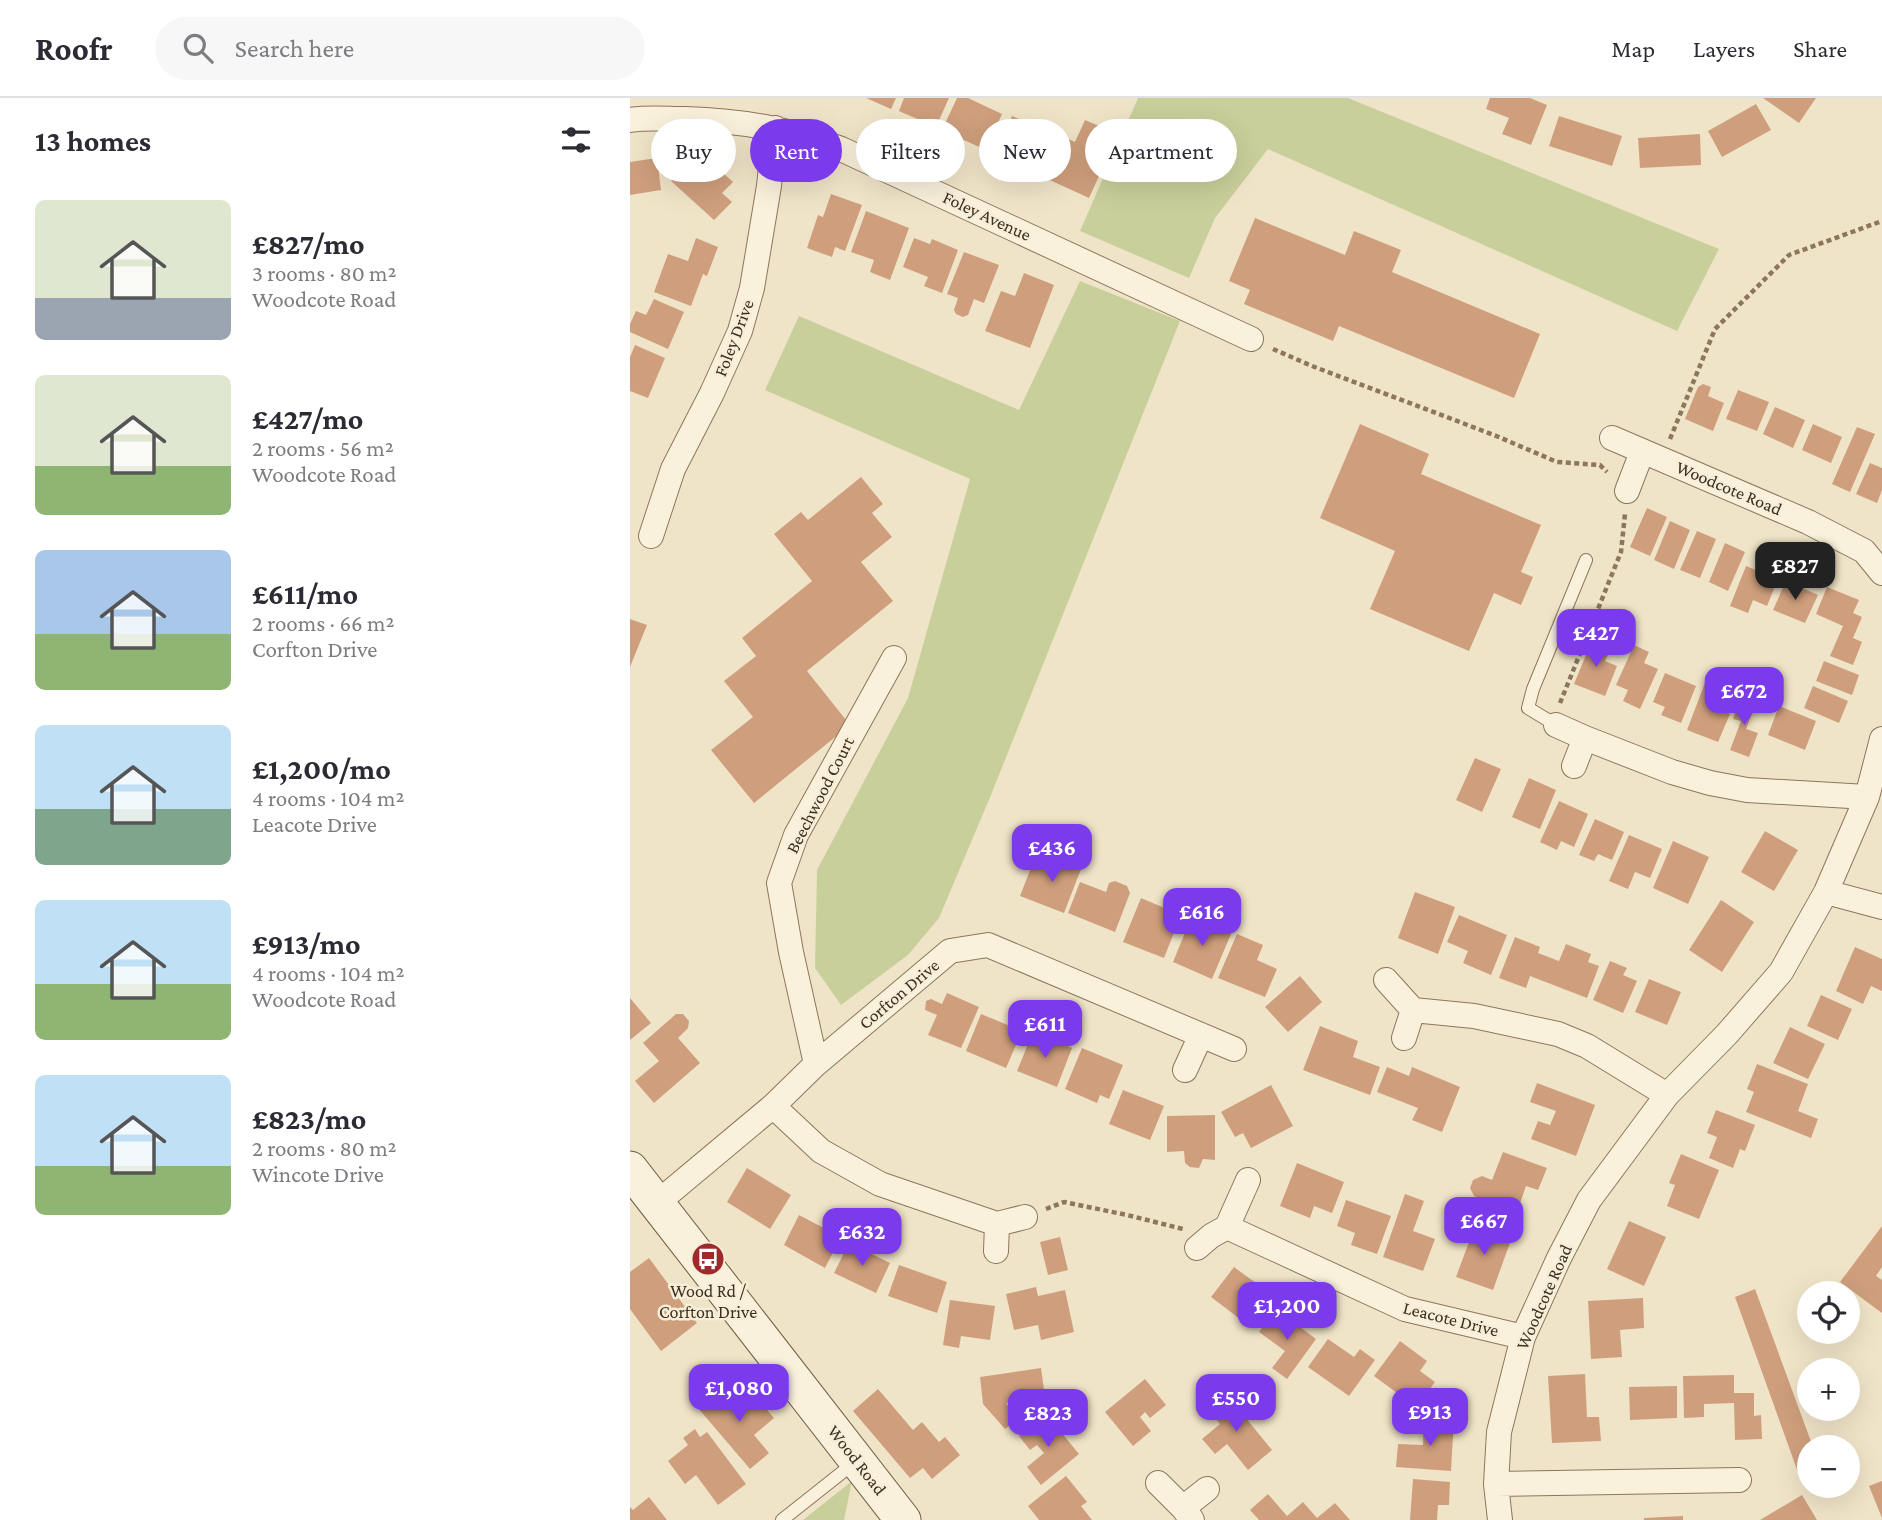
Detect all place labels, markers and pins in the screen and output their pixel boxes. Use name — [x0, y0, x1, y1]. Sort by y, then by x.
pin: £827 — [1754, 542, 1836, 602]
pin: £427 — [1555, 610, 1637, 669]
pin: £672 — [1703, 668, 1785, 727]
pin: £436 — [1011, 824, 1093, 884]
pin: £616 — [1161, 888, 1243, 948]
pin: £611 — [1004, 1000, 1086, 1060]
pin: £667 — [1443, 1198, 1525, 1257]
pin: £632 — [821, 1208, 903, 1268]
bus stop icon: Wood Rd / Corfton Drive — [689, 1240, 727, 1278]
place label: Wood Rd / Corfton Drive — [659, 1281, 757, 1322]
pin: £1,200 — [1230, 1282, 1344, 1342]
pin: £1,080 — [682, 1364, 796, 1424]
pin: £550 — [1195, 1374, 1277, 1434]
pin: £913 — [1389, 1388, 1471, 1448]
pin: £823 — [1007, 1390, 1089, 1449]

